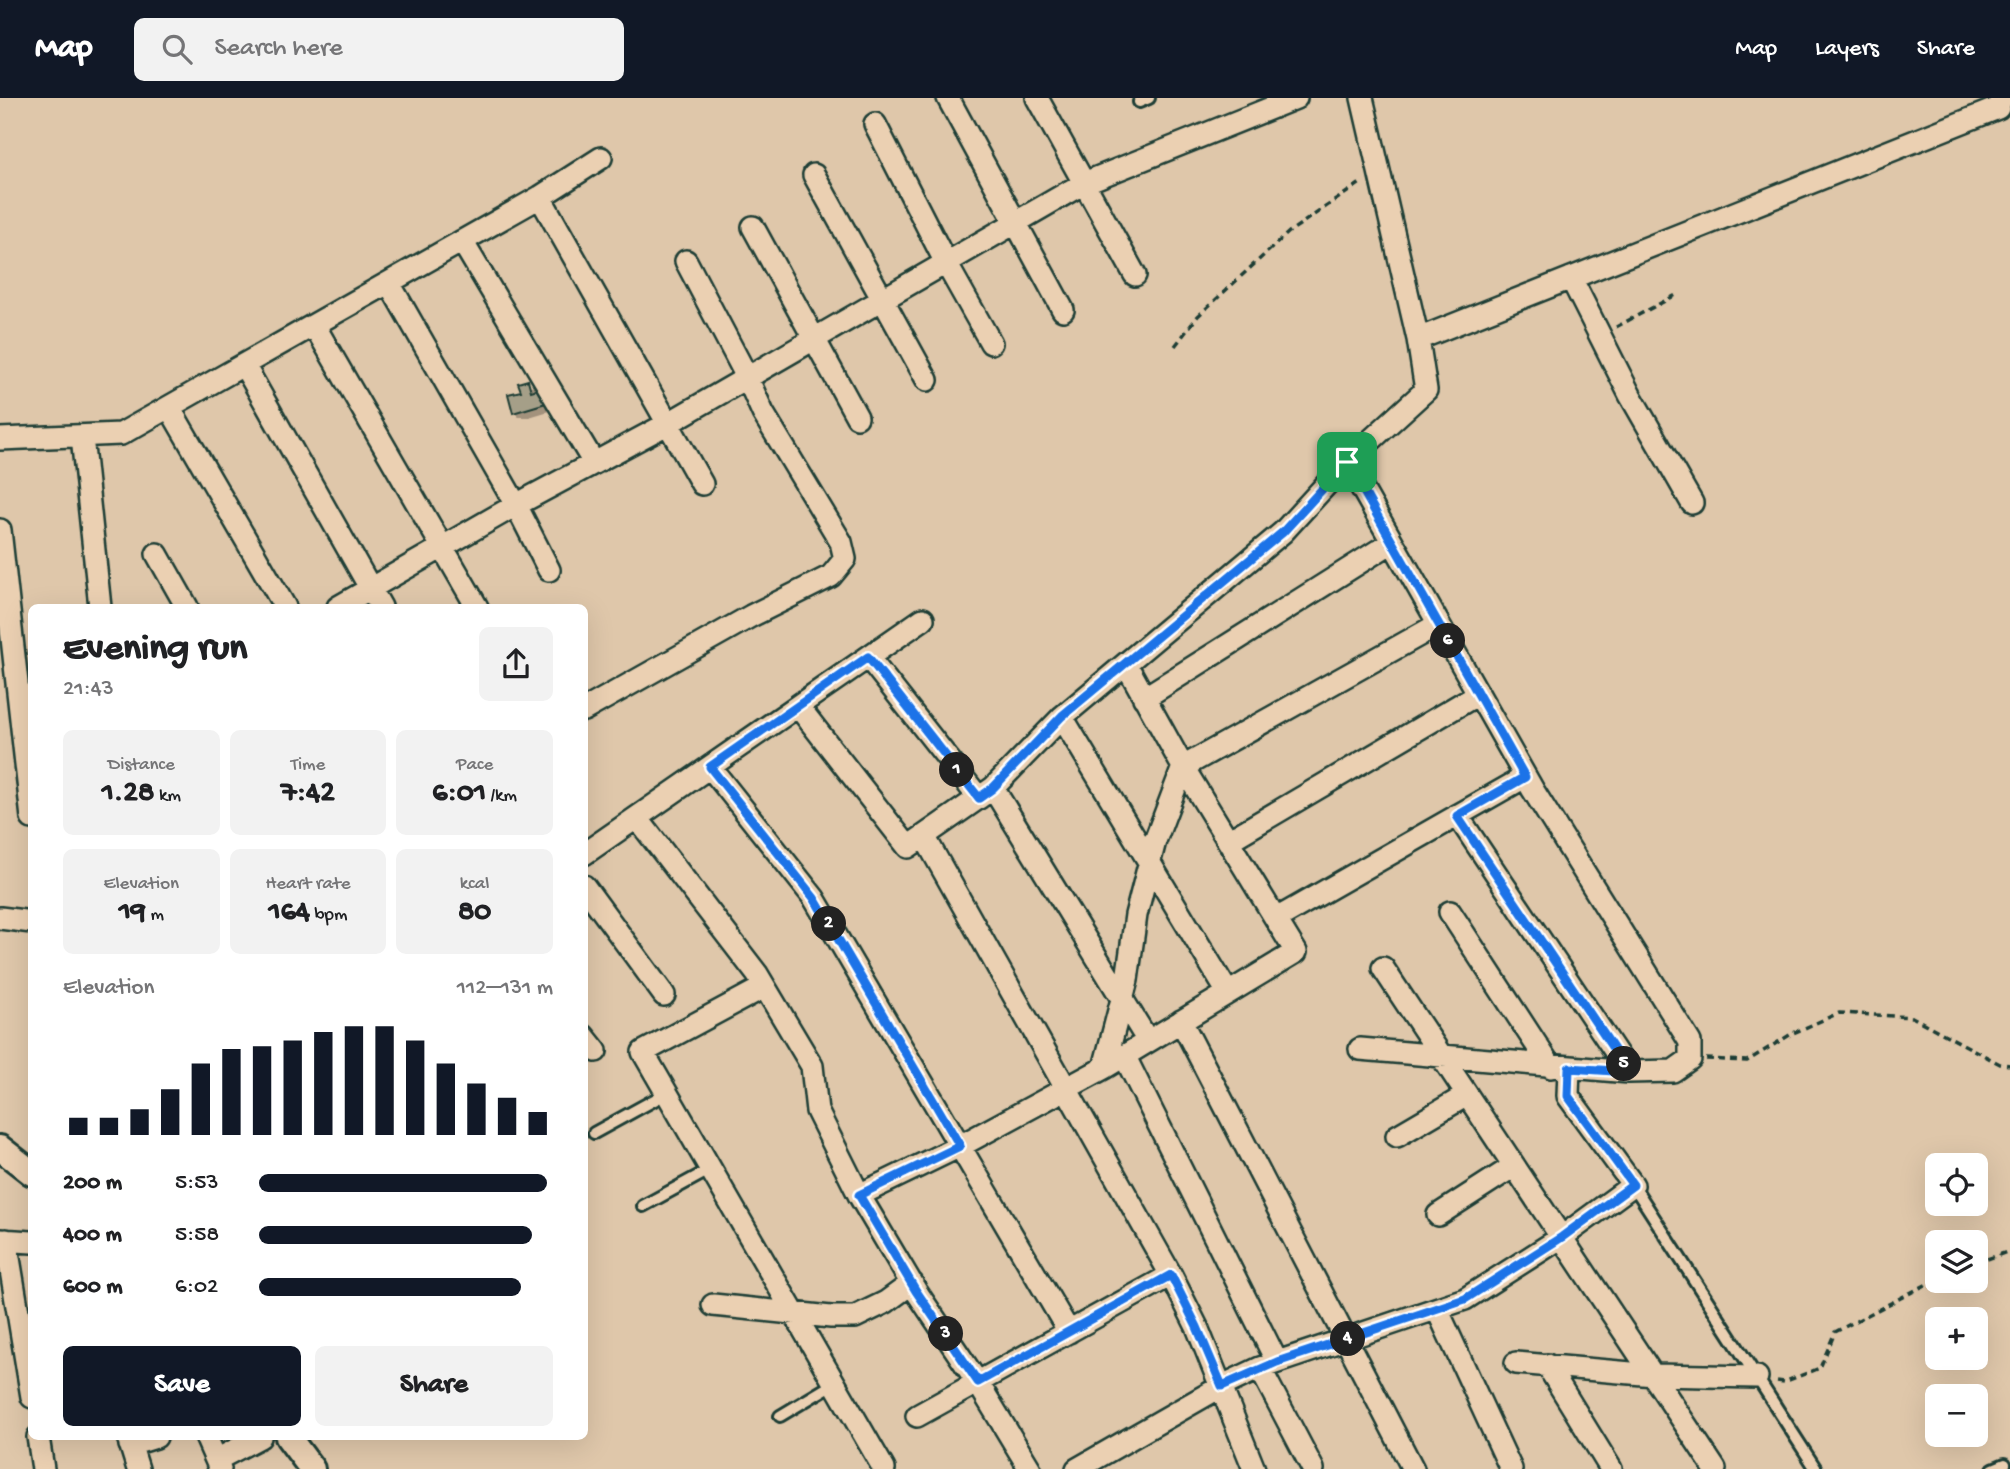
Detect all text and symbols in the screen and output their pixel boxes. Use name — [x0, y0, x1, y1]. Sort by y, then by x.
search box — [134, 18, 624, 81]
text: Map — [35, 30, 92, 68]
icon: search — [158, 30, 196, 68]
text: Search here — [214, 34, 343, 65]
text: Map — [1735, 35, 1777, 64]
text: Layers — [1815, 35, 1879, 64]
text: Share — [1917, 35, 1975, 64]
pin — [1317, 432, 1377, 492]
icon: arrive — [1328, 443, 1366, 481]
pin: 6 — [1430, 624, 1466, 658]
button: share — [479, 627, 553, 701]
text: Evening run — [63, 628, 247, 672]
text: 6 — [1443, 629, 1452, 652]
text: 21:43 — [63, 676, 114, 703]
pin: 1 — [940, 752, 974, 788]
text: Distance — [108, 754, 175, 777]
text: Time — [291, 754, 325, 777]
text: Pace — [456, 754, 493, 777]
text: 1 — [953, 758, 960, 781]
text: 1.28 — [102, 777, 154, 812]
text: 7:42 — [281, 777, 335, 812]
text: 6:01 — [432, 777, 486, 812]
text: km — [154, 785, 181, 808]
text: /km — [486, 785, 517, 808]
text: Elevation — [104, 873, 179, 896]
text: Heart rate — [265, 873, 351, 896]
text: kcal — [460, 873, 490, 896]
text: 19 — [119, 896, 146, 931]
text: 164 — [269, 896, 310, 931]
text: 80 — [458, 896, 491, 931]
text: m — [146, 904, 164, 927]
text: bpm — [310, 904, 347, 927]
pin: 2 — [812, 906, 846, 942]
text: 2 — [824, 912, 833, 935]
text: Elevation — [63, 975, 154, 1002]
text: 112–131 m — [457, 975, 553, 1002]
pin: 5 — [1606, 1046, 1642, 1082]
text: 5 — [1619, 1052, 1629, 1075]
map controls — [1925, 1153, 1988, 1447]
button: locate — [1925, 1153, 1988, 1216]
text: 200 m — [63, 1170, 122, 1197]
text: 5:53 — [175, 1170, 218, 1197]
text: 400 m — [63, 1222, 122, 1249]
text: 5:58 — [175, 1222, 219, 1249]
button: layers — [1925, 1230, 1988, 1293]
text: 600 m — [63, 1274, 123, 1301]
text: 6:02 — [175, 1274, 218, 1301]
button: + — [1925, 1307, 1988, 1370]
pin: 3 — [928, 1316, 964, 1352]
text: 3 — [941, 1322, 950, 1345]
pin: 4 — [1330, 1322, 1366, 1356]
text: 4 — [1343, 1327, 1352, 1350]
button: Save — [63, 1346, 301, 1426]
button: Share — [315, 1346, 553, 1426]
button: − — [1925, 1384, 1988, 1447]

